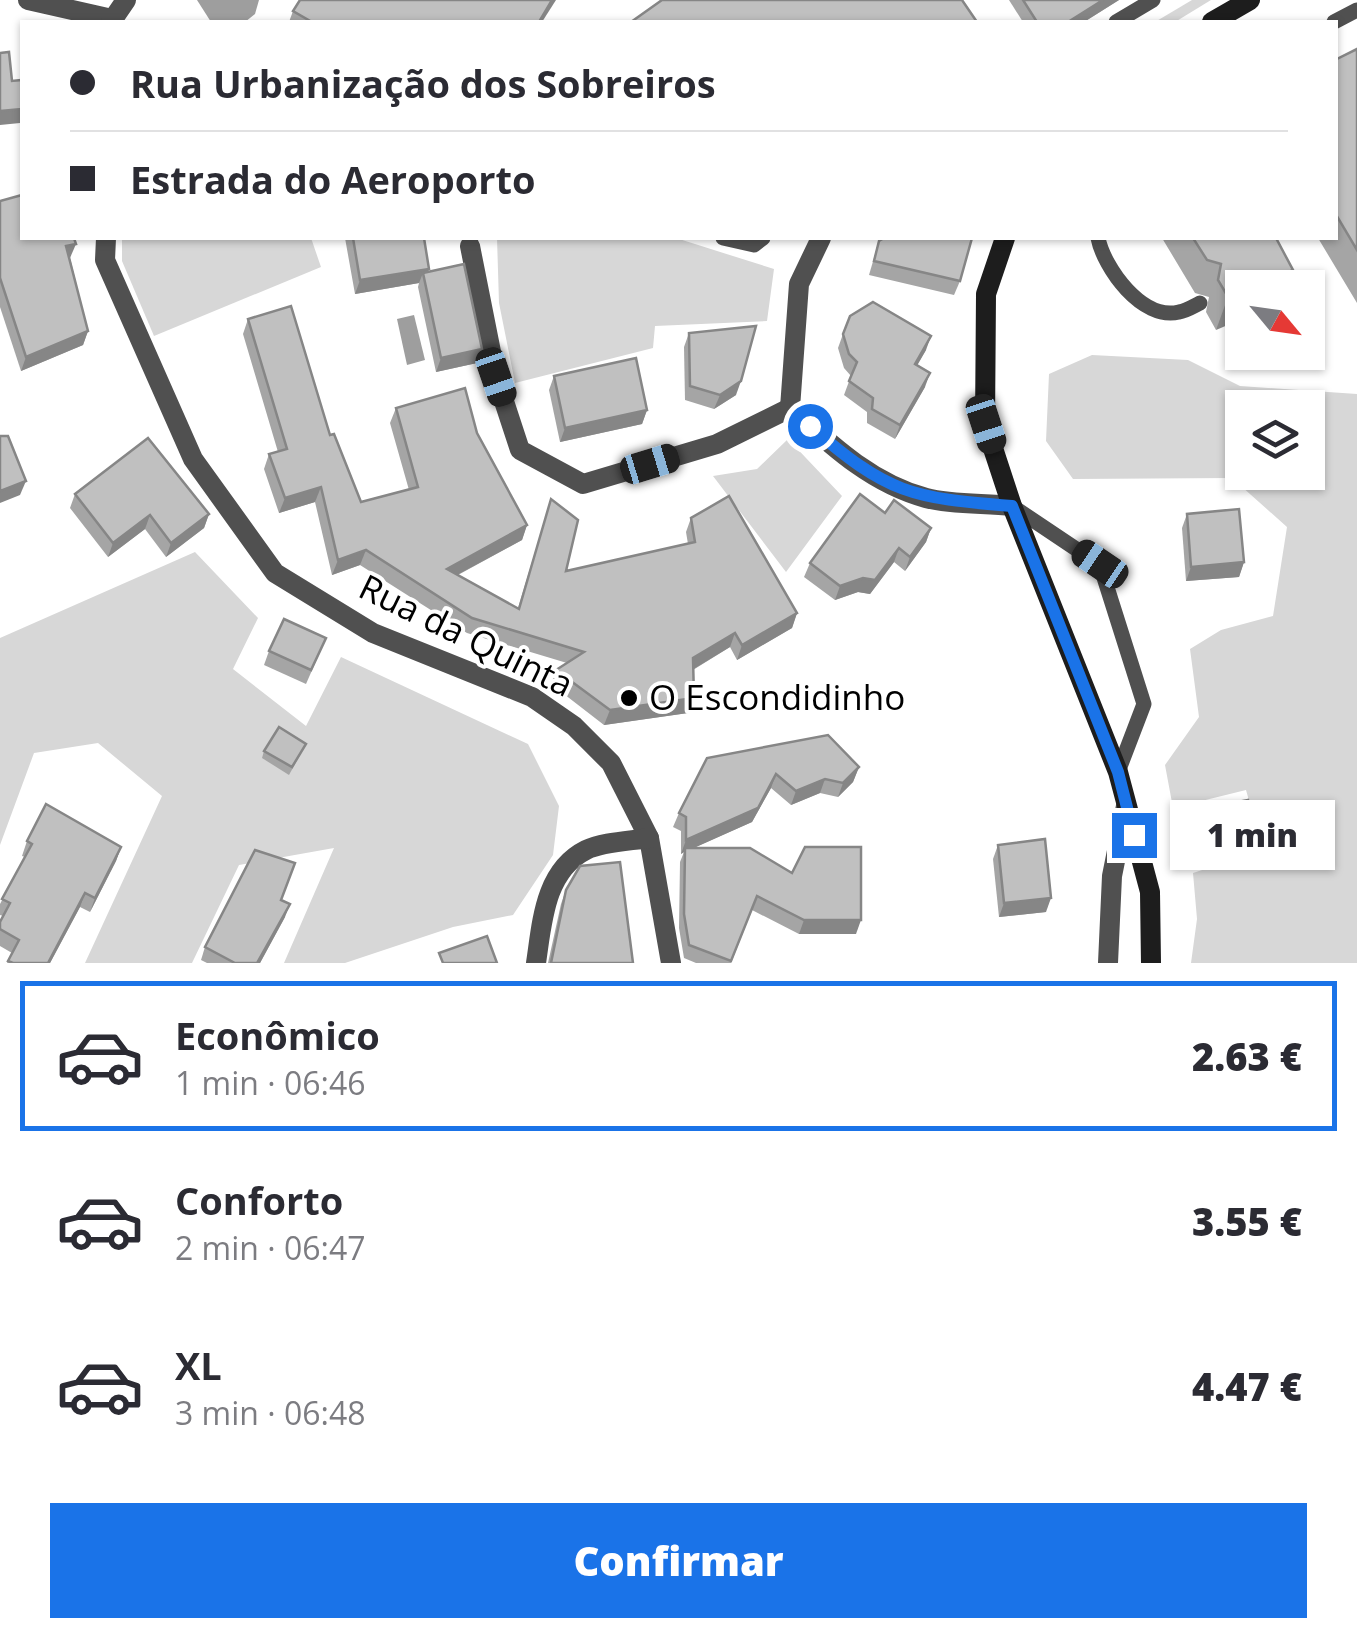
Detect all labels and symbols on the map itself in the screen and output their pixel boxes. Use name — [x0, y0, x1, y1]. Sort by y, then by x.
north arrow — [1225, 270, 1325, 370]
car — [472, 344, 520, 410]
car — [962, 391, 1010, 457]
route start — [788, 404, 833, 449]
car — [617, 441, 683, 487]
car — [1067, 535, 1133, 593]
street label: Rua da Quinta — [352, 563, 581, 707]
place label: O Escondidinho — [649, 673, 905, 720]
marker: O Escondidinho — [618, 687, 640, 709]
callout: 1 min — [1169, 800, 1334, 870]
route end — [1112, 813, 1157, 858]

